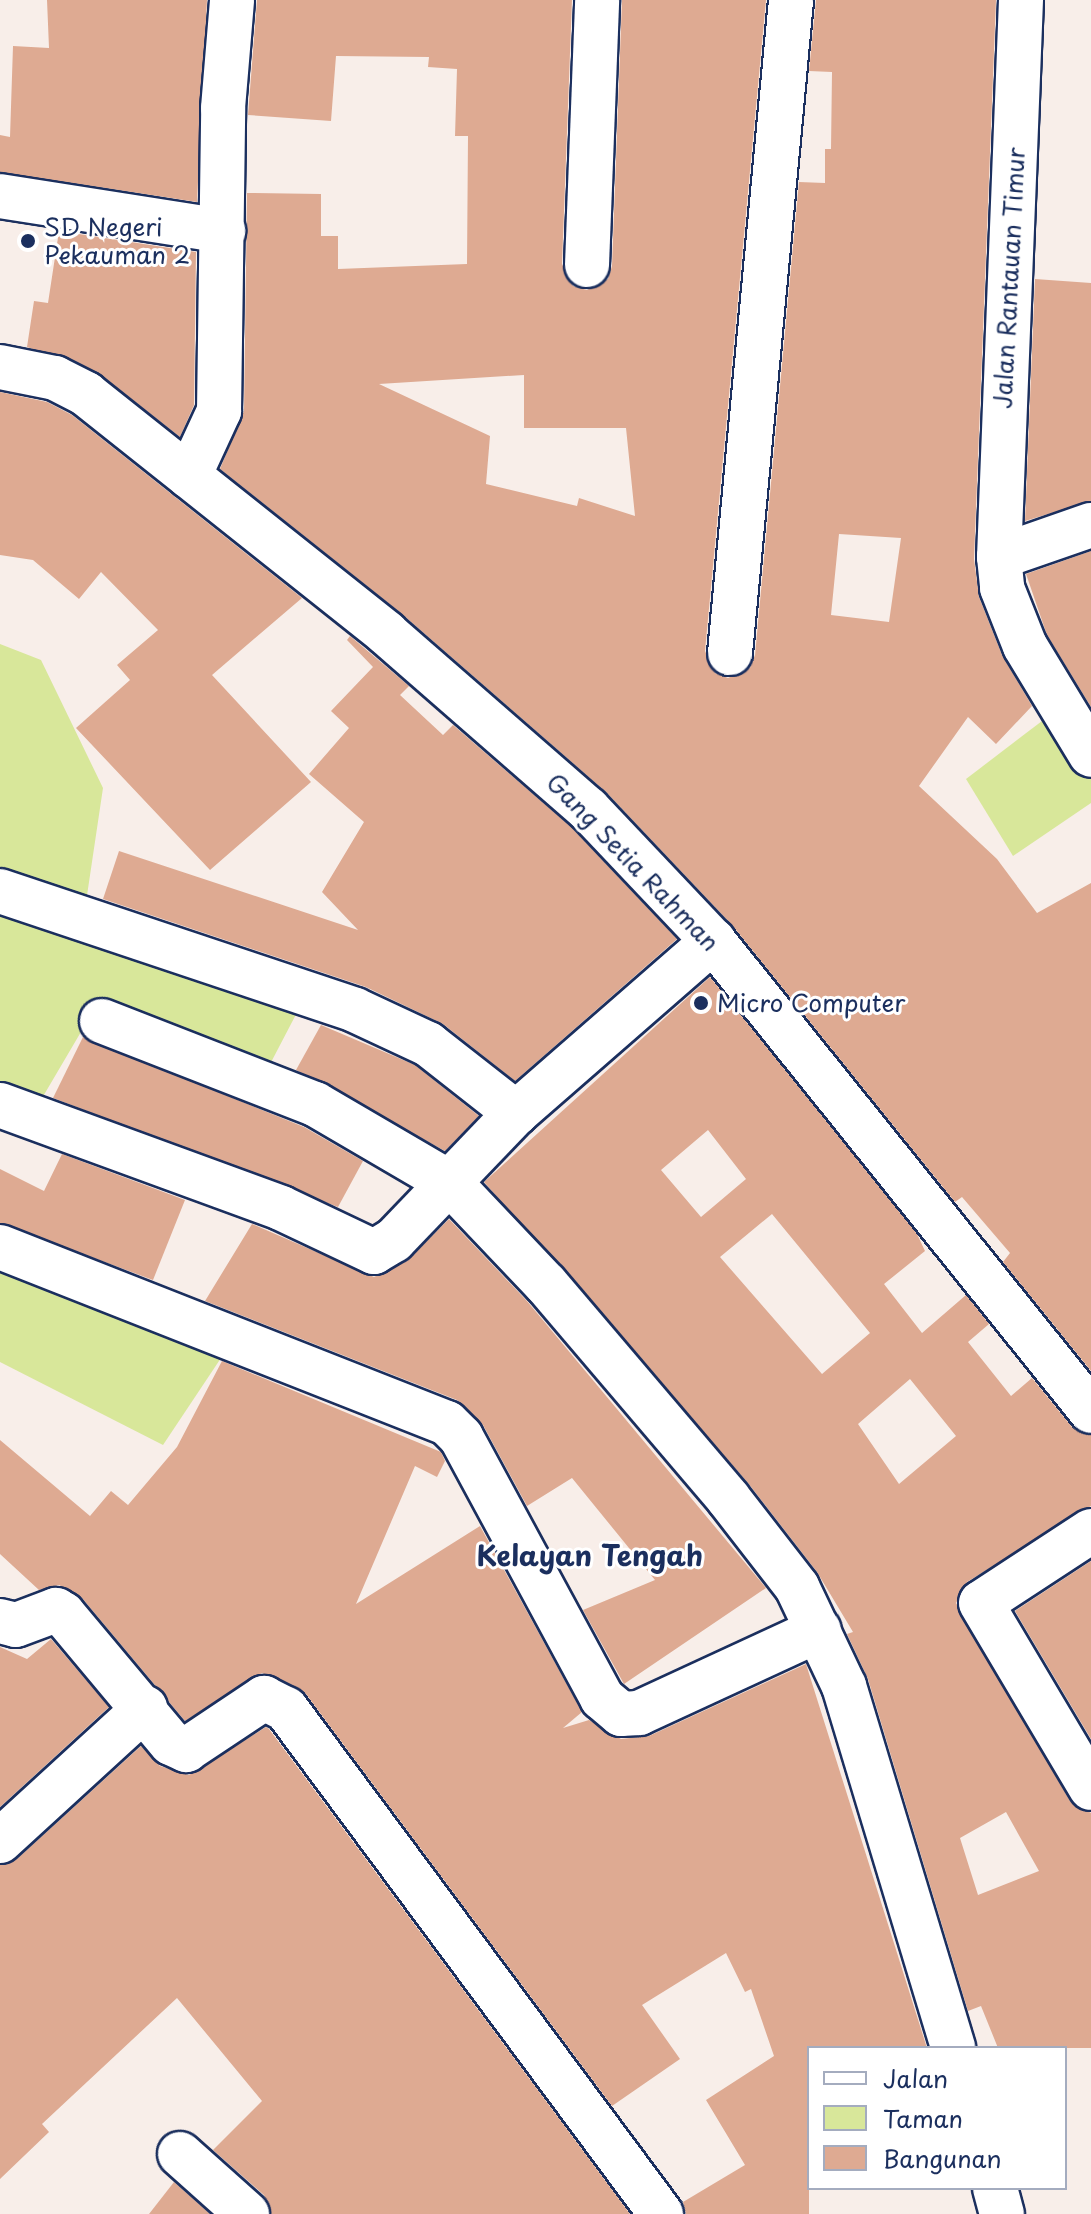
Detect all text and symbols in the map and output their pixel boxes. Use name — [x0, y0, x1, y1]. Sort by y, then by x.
street label: Jalan Rantauan Timur — [988, 145, 1030, 411]
place label: SD Negeri Pekauman 2 — [44, 213, 190, 269]
marker: SD Negeri Pekauman 2 — [19, 232, 37, 250]
street label: Gang Setia Rahman — [541, 767, 725, 957]
place label: Micro Computer — [717, 989, 906, 1017]
marker: Micro Computer — [692, 994, 710, 1012]
district label: Kelayan Tengah — [478, 1538, 702, 1572]
legend — [807, 2046, 1067, 2190]
text: Jalan — [883, 2060, 948, 2096]
text: Taman — [883, 2100, 963, 2136]
text: Bangunan — [883, 2140, 1002, 2176]

